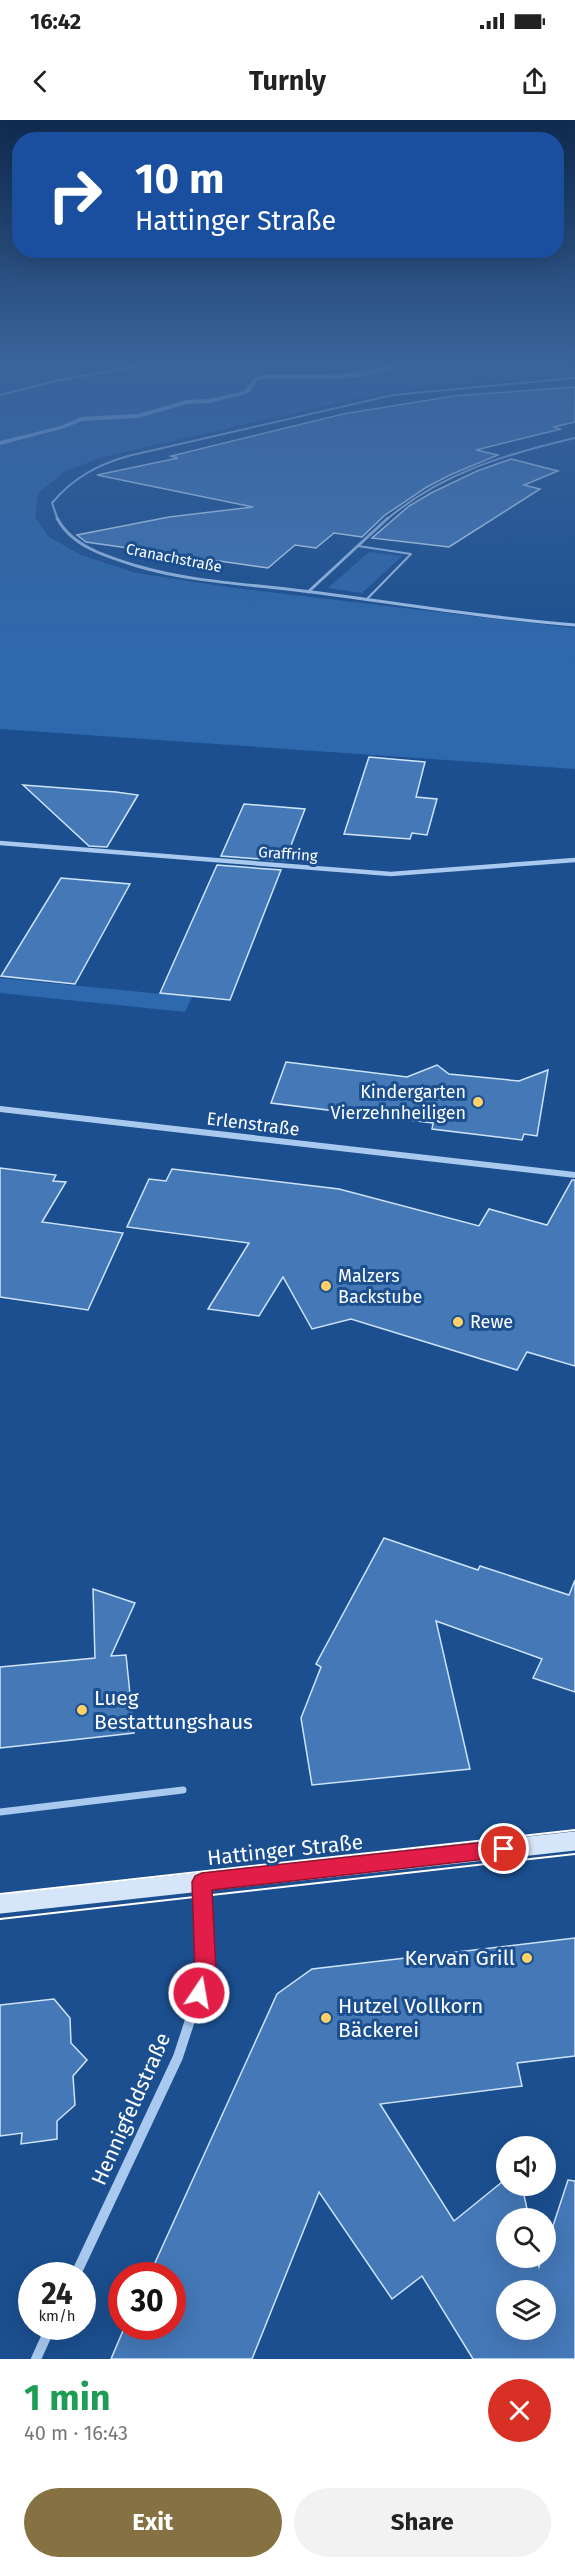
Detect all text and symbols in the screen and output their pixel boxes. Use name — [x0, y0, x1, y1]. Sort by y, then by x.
text: 16:42 — [30, 8, 81, 35]
icon: back — [24, 65, 57, 98]
text: Turnly — [249, 65, 326, 97]
icon: share — [518, 65, 551, 98]
text: 10 m — [135, 154, 225, 204]
icon: right — [36, 156, 114, 234]
text: Hattinger Straße — [135, 205, 336, 237]
street label: Cranachstraße — [124, 540, 224, 576]
street label: Graffring — [258, 843, 319, 865]
place label: Kindergarten Vierzehnheiligen — [330, 1081, 466, 1124]
marker: Kindergarten Vierzehnheiligen — [471, 1095, 485, 1109]
street label: Erlenstraße — [205, 1107, 301, 1141]
place label: Malzers Backstube — [338, 1265, 422, 1308]
marker: Malzers Backstube — [319, 1279, 333, 1293]
place label: Rewe — [470, 1311, 513, 1333]
marker: Rewe — [451, 1315, 465, 1329]
place label: Lueg Bestattungshaus — [94, 1685, 253, 1735]
marker: Lueg Bestattungshaus — [75, 1703, 89, 1717]
pin — [478, 1823, 529, 1874]
street label: Hattinger Straße — [206, 1829, 364, 1871]
icon: arrive — [487, 1832, 520, 1865]
place label: Kervan Grill — [404, 1945, 515, 1971]
marker: Kervan Grill — [520, 1951, 534, 1965]
position arrow — [167, 1961, 231, 2025]
place label: Hutzel Vollkorn Bäckerei — [338, 1993, 483, 2043]
marker: Hutzel Vollkorn Bäckerei — [319, 2011, 333, 2025]
street label: Hennigfeldstraße — [86, 2029, 176, 2189]
map controls — [496, 2136, 556, 2340]
button: sound — [496, 2136, 556, 2196]
button: search — [496, 2208, 556, 2268]
speed limit sign: 30 — [108, 2262, 186, 2340]
text: 24 — [41, 2276, 73, 2312]
button: layers — [496, 2280, 556, 2340]
text: km/h — [38, 2307, 76, 2325]
text: 1 min — [24, 2376, 111, 2420]
button: close — [488, 2379, 551, 2442]
text: 40 m · 16:43 — [24, 2421, 128, 2445]
button: Exit — [24, 2488, 282, 2557]
button: Share — [294, 2488, 551, 2557]

